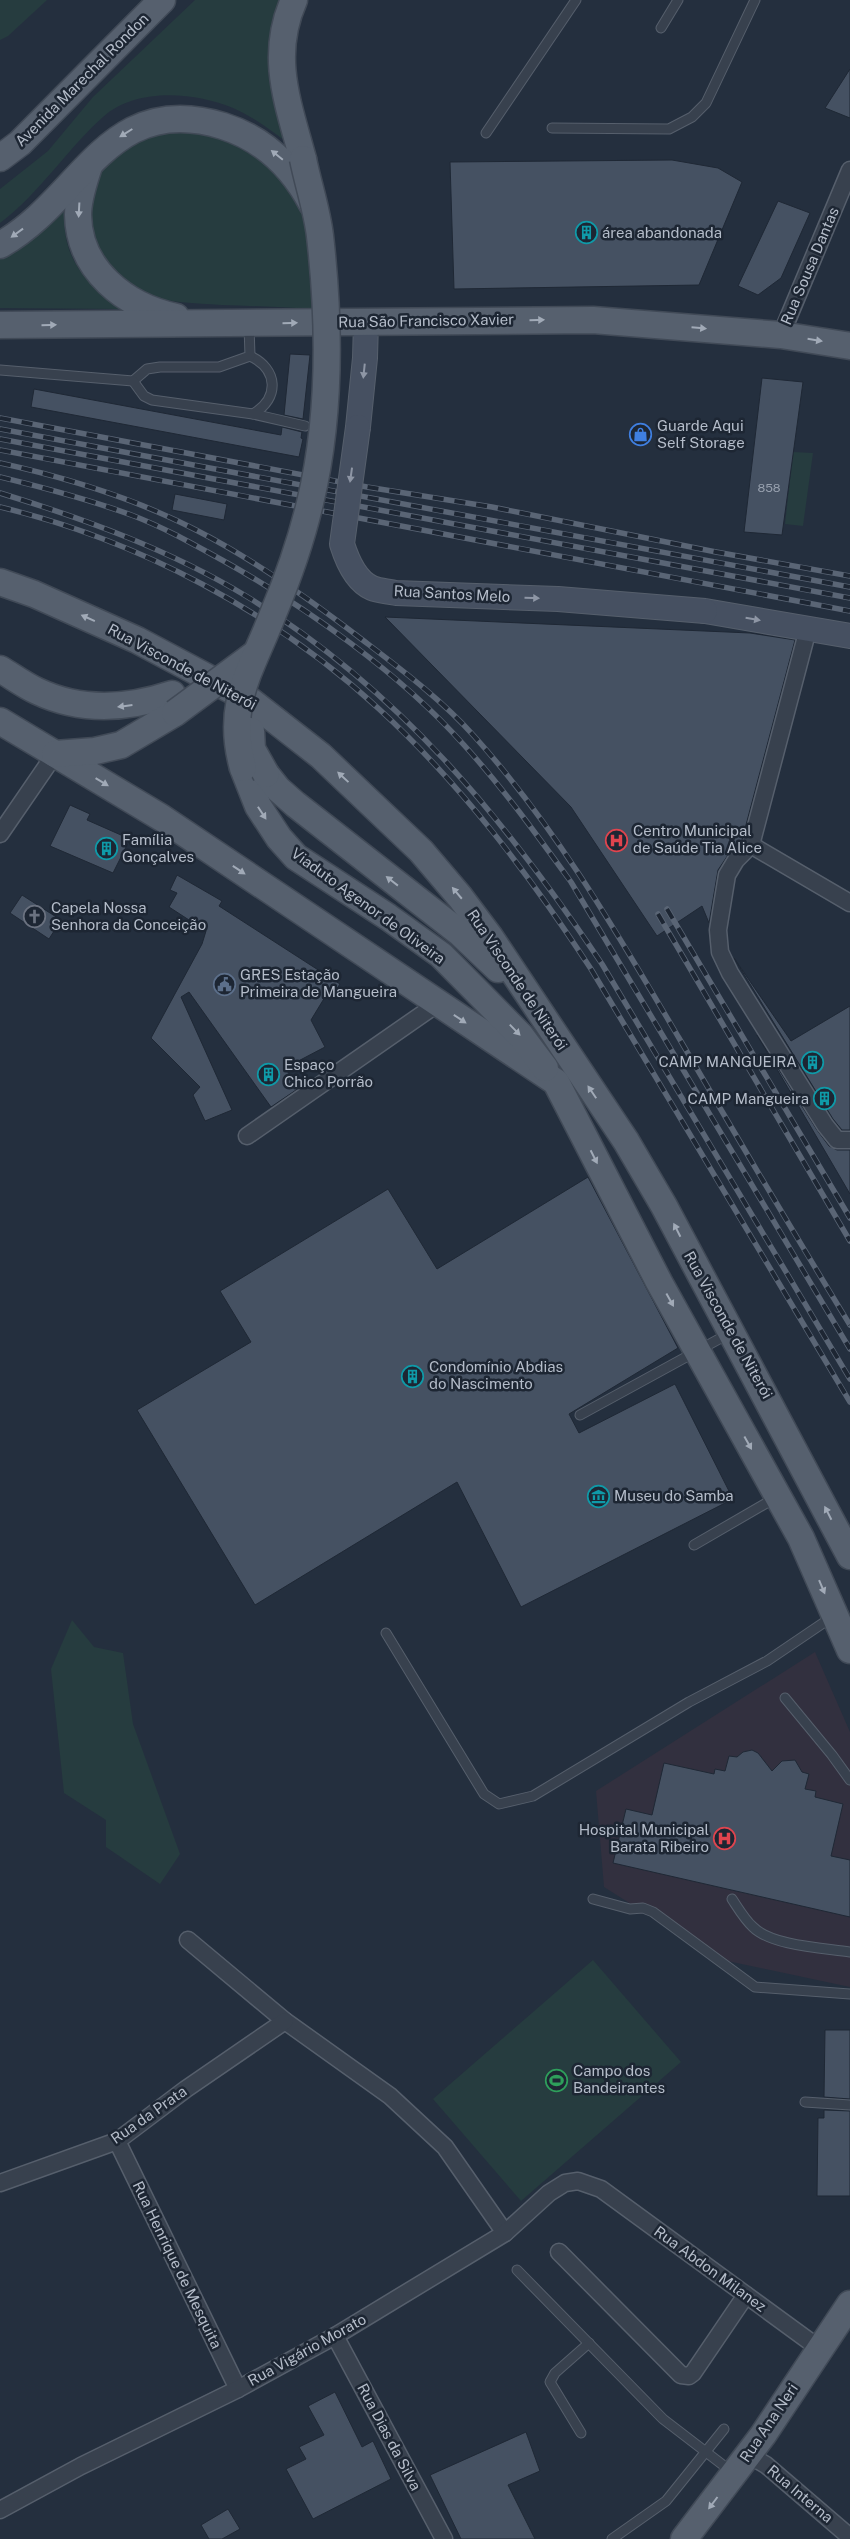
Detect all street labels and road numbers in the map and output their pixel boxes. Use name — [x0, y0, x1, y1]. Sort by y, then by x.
street label: Avenida Marechal Rondon — [12, 10, 152, 150]
street label: Rua Sousa Dantas — [777, 204, 842, 327]
street label: Rua São Francisco Xavier — [338, 310, 514, 331]
street label: Rua Santos Melo — [393, 582, 511, 605]
street label: Rua Visconde de Niterói — [105, 620, 259, 713]
street label: Viaduto Agenor de Oliveira — [288, 844, 448, 967]
street label: Rua Visconde de Niterói — [464, 906, 571, 1053]
street label: Rua Visconde de Niterói — [681, 1248, 776, 1401]
street label: Rua da Prata — [108, 2082, 190, 2147]
street label: Rua Henrique de Mesquita — [129, 2178, 225, 2351]
street label: Rua Abdon Milanez — [651, 2222, 770, 2315]
street label: Rua Vigário Morato — [245, 2310, 369, 2389]
street label: Rua Dias da Silva — [354, 2380, 425, 2493]
street label: Rua Ana Neri — [736, 2380, 801, 2465]
street label: Rua Interna — [764, 2461, 836, 2526]

